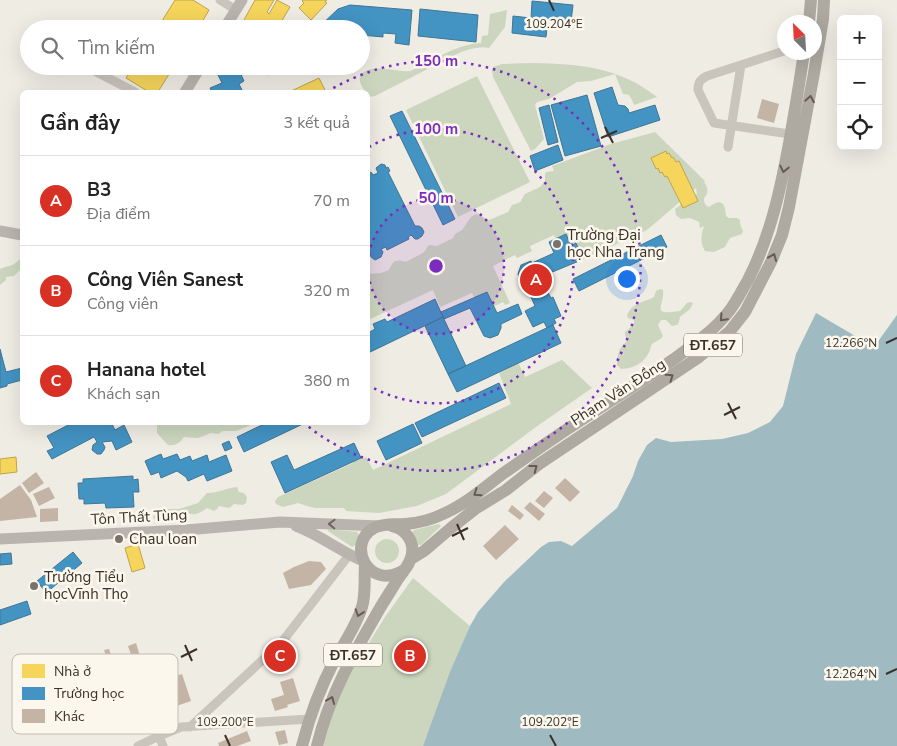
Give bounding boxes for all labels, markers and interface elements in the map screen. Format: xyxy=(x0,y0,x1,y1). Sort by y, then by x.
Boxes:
north arrow xyxy=(777,15,822,60)
map controls xyxy=(837,15,882,150)
button: + xyxy=(837,15,882,60)
text: 109.204°E xyxy=(525,16,583,32)
search box xyxy=(20,20,370,75)
icon: search xyxy=(38,34,66,62)
text: Tìm kiếm xyxy=(78,35,155,61)
text: 150 m xyxy=(414,51,458,71)
button: − xyxy=(837,60,882,105)
one-way arrow xyxy=(804,94,814,103)
button: locate xyxy=(837,105,882,150)
text: Gần đây xyxy=(40,109,120,137)
text: 3 kết quả xyxy=(283,112,350,134)
text: 100 m xyxy=(414,119,458,139)
one-way arrow xyxy=(779,165,789,174)
text: B3 xyxy=(87,177,111,203)
text: 50 m xyxy=(418,188,454,208)
text: A xyxy=(50,190,62,212)
text: 70 m xyxy=(313,190,350,212)
text: Địa điểm xyxy=(87,203,150,225)
place label: Trường Đại học Nha Trang xyxy=(567,225,665,262)
marker: Trường Đại học Nha Trang xyxy=(551,238,563,250)
one-way arrow xyxy=(767,253,777,262)
centre of rings xyxy=(427,257,445,275)
pin: A xyxy=(520,261,552,299)
your location xyxy=(614,266,640,292)
text: Công Viên Sanest xyxy=(87,267,243,293)
text: B xyxy=(50,280,62,302)
text: 320 m xyxy=(303,280,350,302)
text: Công viên xyxy=(87,293,158,315)
one-way arrow xyxy=(720,313,729,322)
road number: ĐT.657 xyxy=(684,334,742,356)
text: 12.266°N xyxy=(825,335,877,351)
street label: Phạm Văn Đồng xyxy=(567,354,669,430)
text: Hanana hotel xyxy=(87,357,206,383)
text: C xyxy=(51,370,61,392)
text: 380 m xyxy=(303,370,350,392)
one-way arrow xyxy=(664,374,673,383)
text: Khách sạn xyxy=(87,383,160,405)
one-way arrow xyxy=(528,465,537,473)
one-way arrow xyxy=(473,487,482,496)
street label: Tôn Thất Tùng xyxy=(90,504,188,530)
one-way arrow xyxy=(327,519,335,530)
place label: Chau loan xyxy=(129,529,197,549)
marker: Chau loan xyxy=(113,533,125,545)
place label: Trường Tiểu họcVĩnh Thọ xyxy=(44,567,128,604)
marker: Trường Tiểu họcVĩnh Thọ xyxy=(28,580,40,592)
one-way arrow xyxy=(355,608,365,617)
pin: C xyxy=(264,637,296,675)
pin: B xyxy=(394,637,426,675)
road number: ĐT.657 xyxy=(324,644,382,666)
legend xyxy=(12,654,178,734)
text: Nhà ở xyxy=(54,662,91,681)
text: 12.264°N xyxy=(825,666,877,682)
text: Trường học xyxy=(54,684,124,703)
one-way arrow xyxy=(325,696,336,705)
text: Khác xyxy=(54,707,85,726)
text: 109.200°E xyxy=(196,714,254,730)
text: 109.202°E xyxy=(521,714,579,730)

